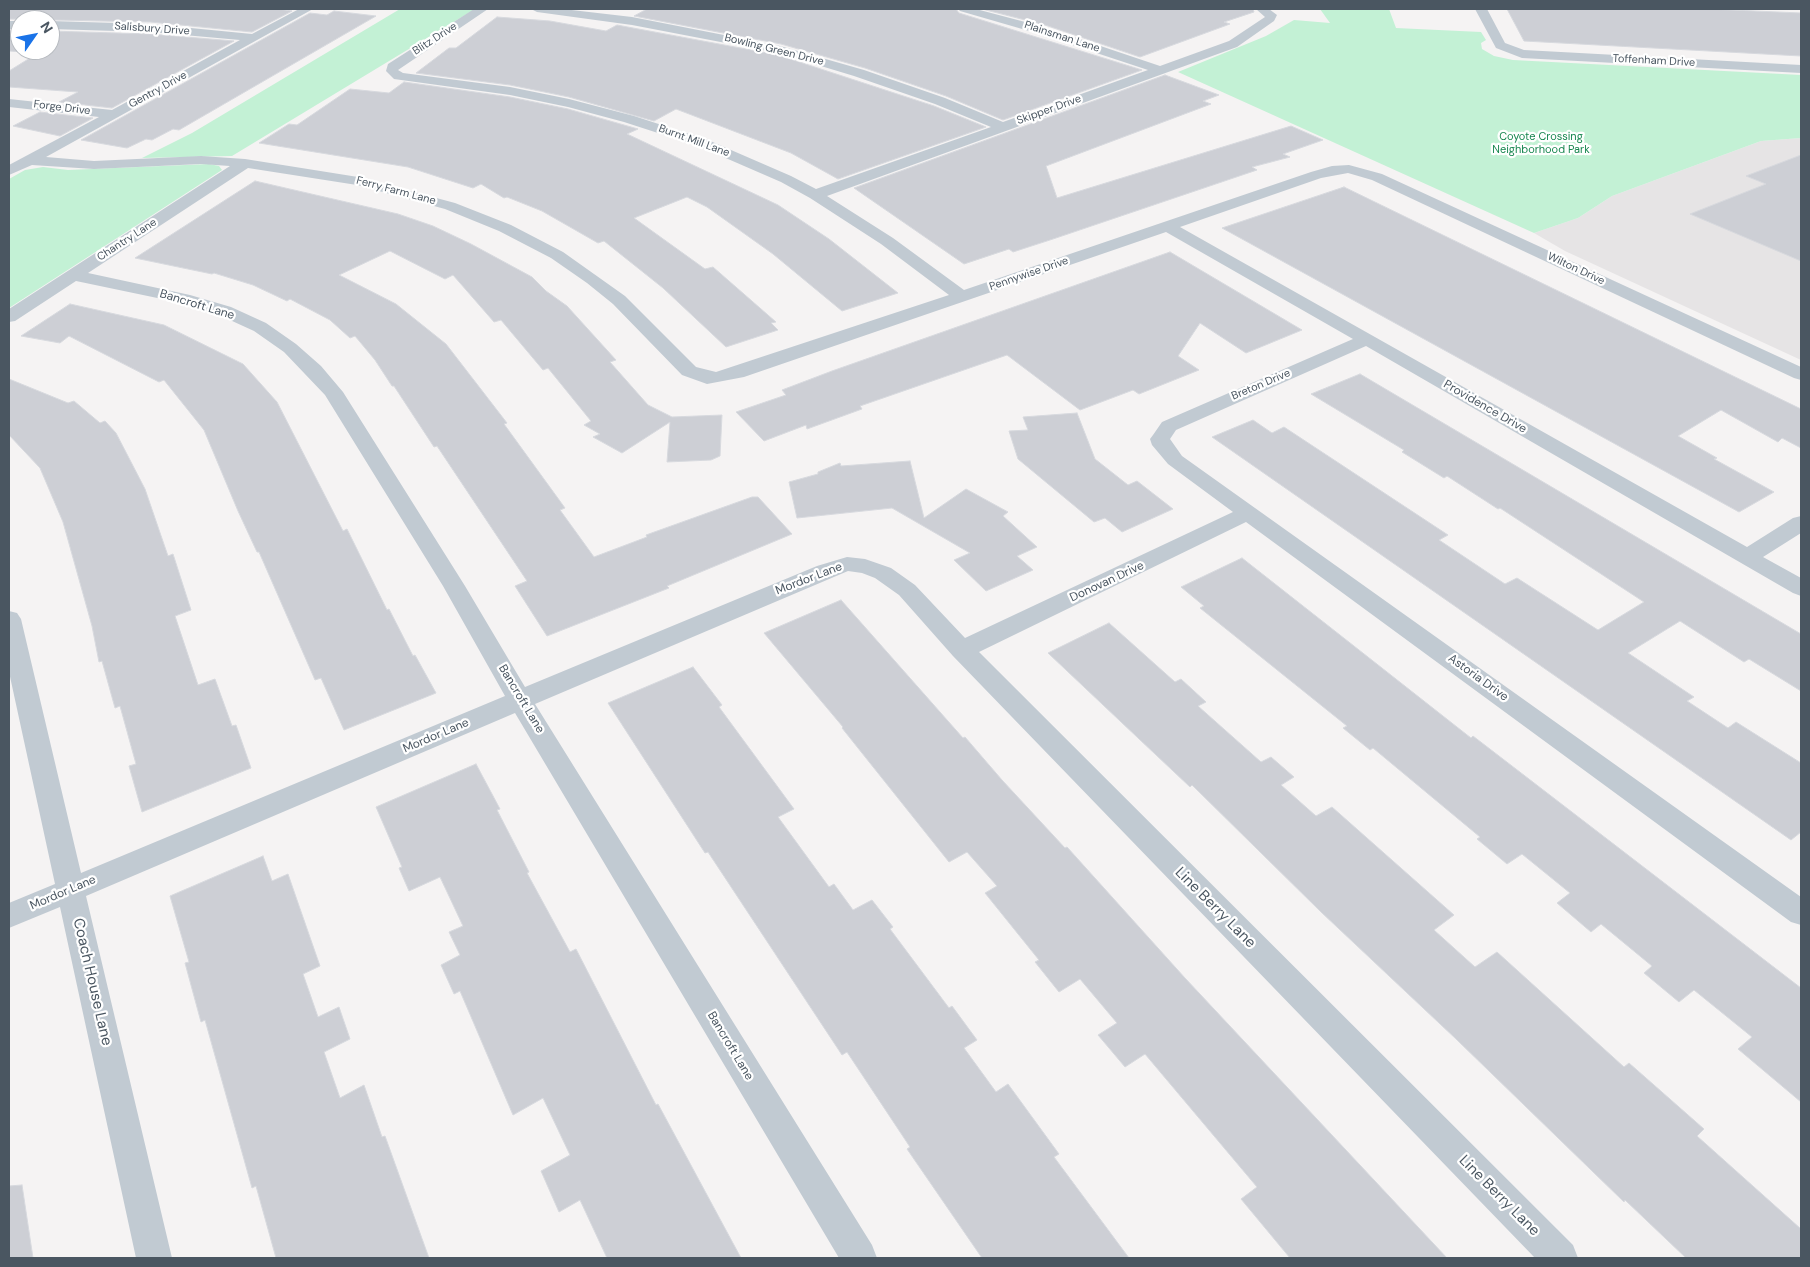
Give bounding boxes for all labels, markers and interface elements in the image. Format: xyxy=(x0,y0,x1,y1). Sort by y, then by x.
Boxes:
north arrow xyxy=(10,10,60,60)
text: N xyxy=(36,18,57,37)
street label: Plainsman Lane xyxy=(1023,19,1101,55)
street label: Salisbury Drive xyxy=(114,20,190,38)
street label: Blitz Drive xyxy=(410,20,460,58)
street label: Bowling Green Drive xyxy=(723,31,825,69)
street label: Toffenham Drive xyxy=(1612,52,1696,70)
street label: Gentry Drive xyxy=(127,69,189,111)
street label: Skipper Drive xyxy=(1015,92,1083,128)
street label: Forge Drive xyxy=(33,98,91,118)
street label: Burnt Mill Lane xyxy=(657,122,731,160)
park label: Coyote Crossing Neighborhood Park xyxy=(1492,130,1590,156)
street label: Ferry Farm Lane xyxy=(355,174,437,208)
street label: Chantry Lane xyxy=(95,216,159,264)
street label: Wilton Drive xyxy=(1545,250,1607,288)
street label: Pennywise Drive xyxy=(988,254,1070,294)
street label: Bancroft Lane xyxy=(158,287,236,323)
street label: Breton Drive xyxy=(1230,367,1292,403)
street label: Providence Drive xyxy=(1441,377,1529,437)
street label: Donovan Drive xyxy=(1068,559,1146,605)
street label: Mordor Lane xyxy=(774,560,844,598)
street label: Astoria Drive xyxy=(1445,651,1511,705)
street label: Bancroft Lane xyxy=(495,662,547,736)
street label: Mordor Lane xyxy=(401,716,471,756)
street label: Line Berry Lane xyxy=(1171,864,1259,952)
street label: Mordor Lane xyxy=(28,873,98,913)
street label: Coach House Lane xyxy=(69,917,115,1047)
street label: Bancroft Lane xyxy=(704,1009,756,1083)
street label: Line Berry Lane xyxy=(1455,1152,1543,1240)

